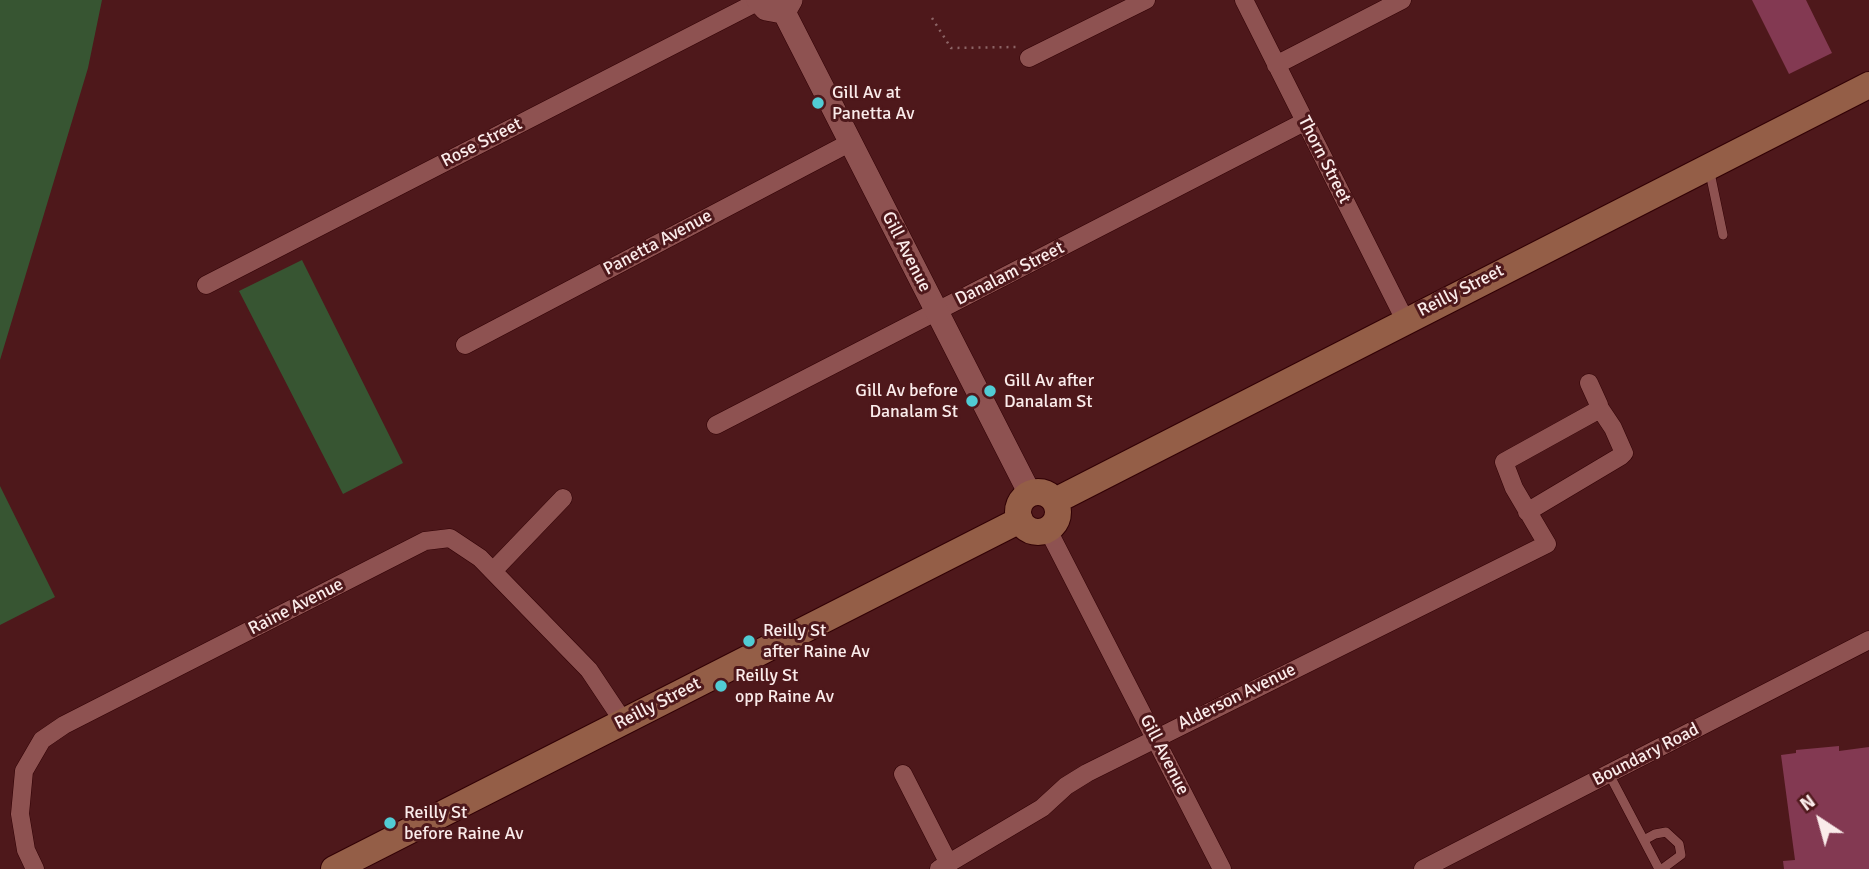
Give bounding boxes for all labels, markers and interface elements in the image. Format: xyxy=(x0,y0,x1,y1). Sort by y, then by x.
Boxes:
place label: Gill Av at Panetta Av xyxy=(832,82,914,124)
marker: Gill Av at Panetta Av xyxy=(810,95,826,111)
street label: Rose Street xyxy=(438,113,526,173)
street label: Thorn Street xyxy=(1293,113,1355,207)
street label: Panetta Avenue xyxy=(600,205,716,281)
street label: Gill Avenue xyxy=(877,208,935,296)
street label: Danalam Street xyxy=(952,237,1068,311)
street label: Reilly Street xyxy=(1414,260,1508,322)
place label: Gill Av after Danalam St xyxy=(1004,370,1094,412)
place label: Gill Av before Danalam St xyxy=(855,380,958,422)
marker: Gill Av after Danalam St xyxy=(982,383,998,399)
marker: Gill Av before Danalam St xyxy=(964,393,980,409)
street label: Raine Avenue xyxy=(245,574,347,640)
place label: Reilly St after Raine Av xyxy=(763,620,870,662)
marker: Reilly St after Raine Av xyxy=(741,633,757,649)
street label: Alderson Avenue xyxy=(1175,659,1299,735)
place label: Reilly St opp Raine Av xyxy=(735,665,834,708)
street label: Reilly Street xyxy=(611,673,705,735)
marker: Reilly St opp Raine Av xyxy=(713,678,729,694)
street label: Gill Avenue xyxy=(1135,711,1193,799)
street label: Boundary Road xyxy=(1589,719,1703,791)
north arrow xyxy=(1785,785,1855,855)
text: N xyxy=(1795,789,1820,817)
place label: Reilly St before Raine Av xyxy=(404,802,523,844)
marker: Reilly St before Raine Av xyxy=(382,815,398,831)

